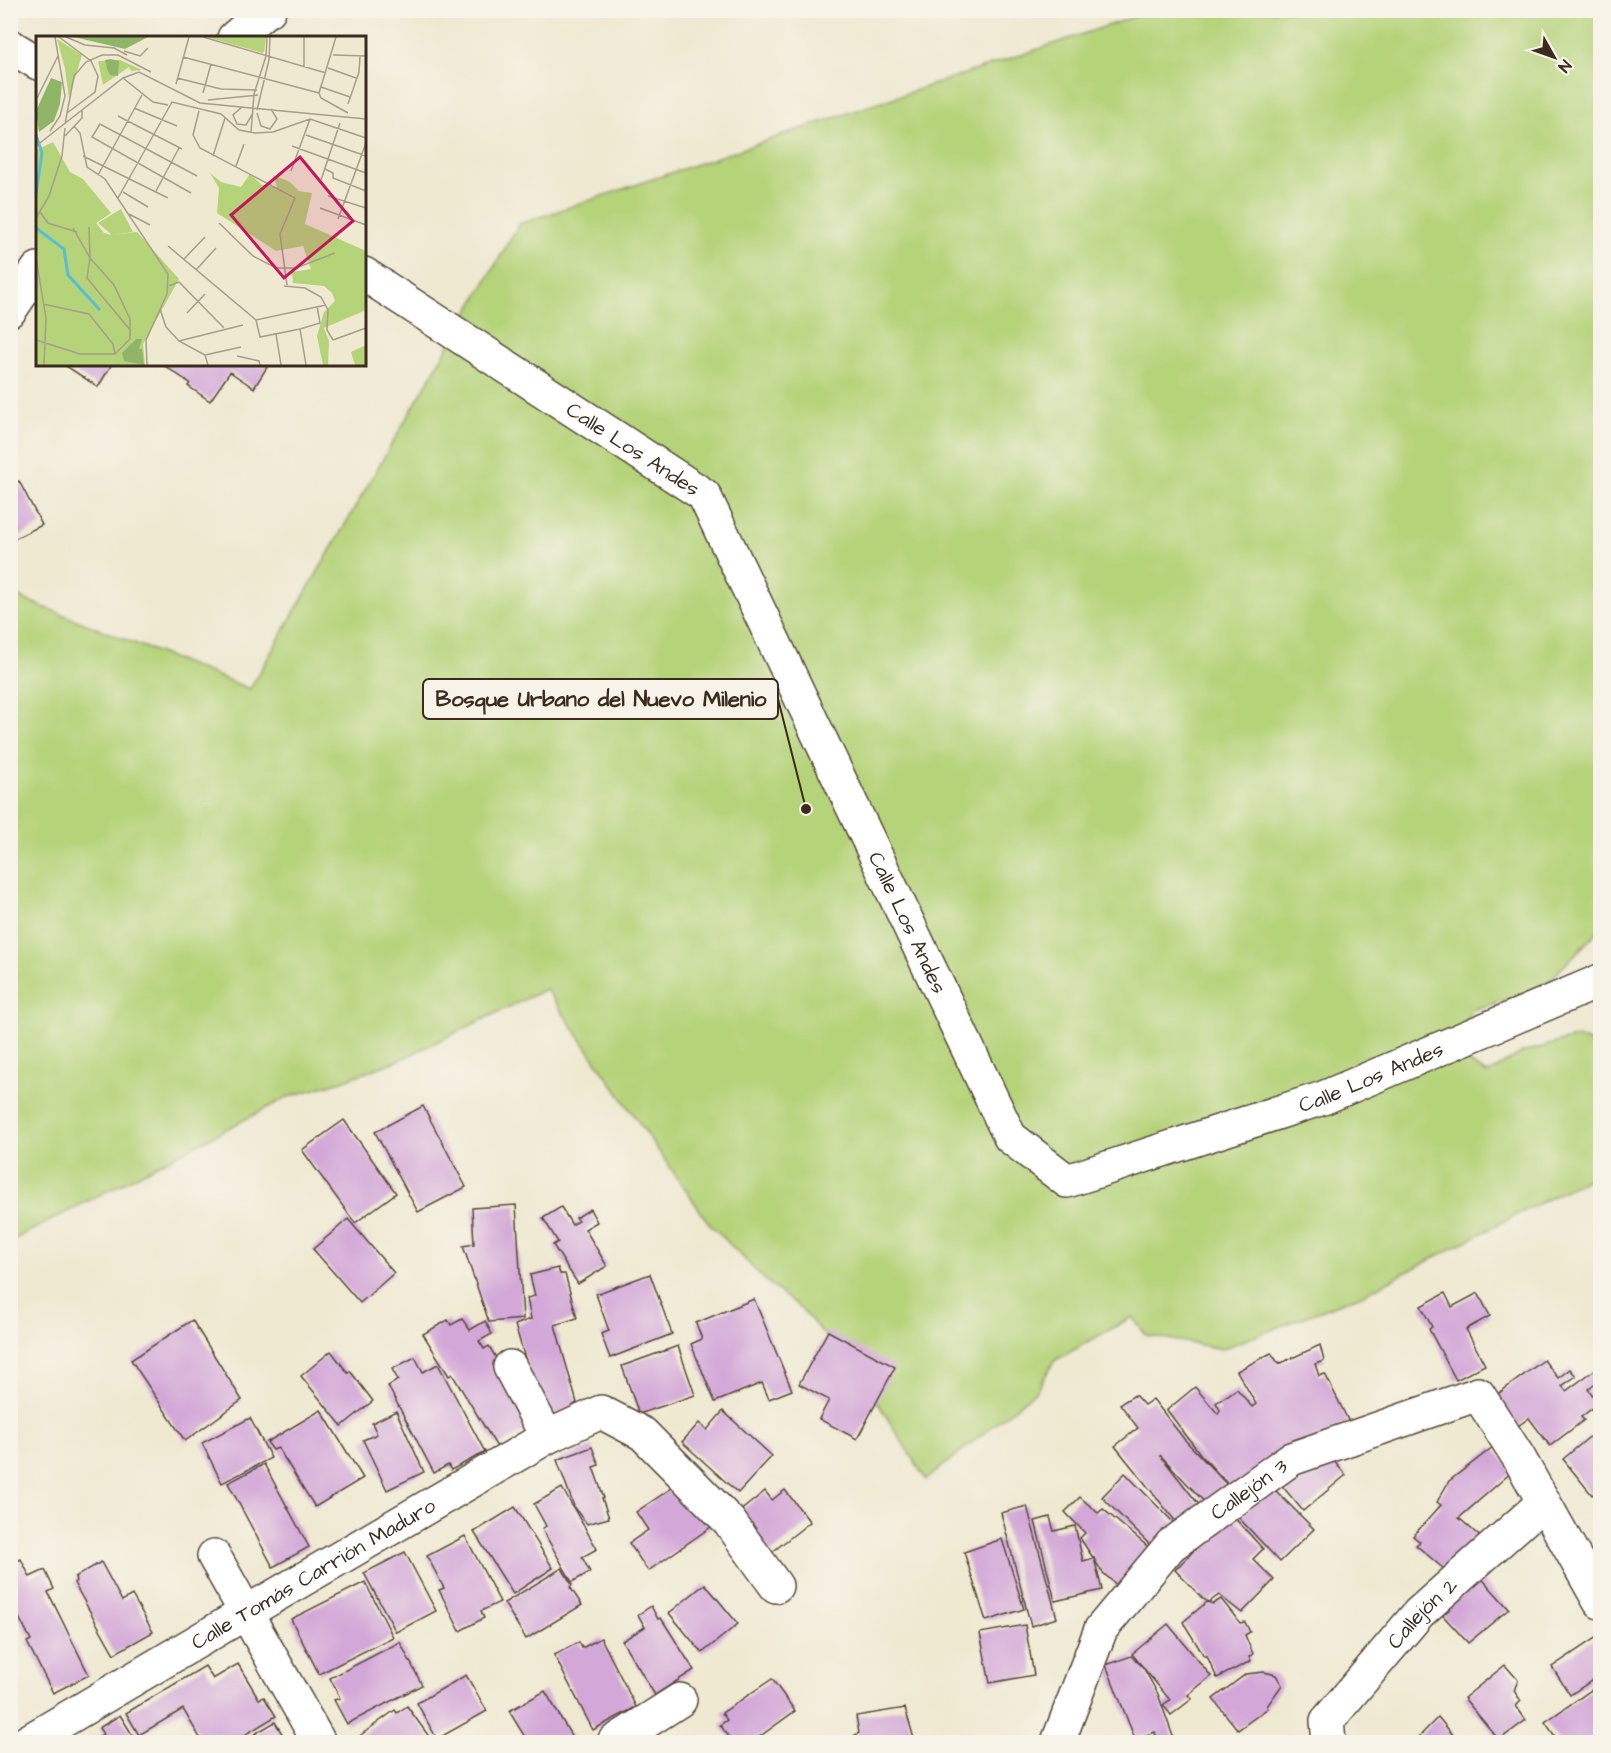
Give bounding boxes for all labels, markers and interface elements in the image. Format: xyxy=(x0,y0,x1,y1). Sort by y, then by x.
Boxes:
north arrow xyxy=(1524,27,1584,87)
inset map xyxy=(36,36,366,366)
text: N xyxy=(1553,55,1576,77)
street label: Calle Los Andes xyxy=(561,395,706,503)
callout: Bosque Urbano del Nuevo Milenio xyxy=(423,679,778,719)
text: Bosque Urbano del Nuevo Milenio xyxy=(436,684,767,715)
street label: Calle Los Andes xyxy=(862,847,954,998)
street label: Calle Los Andes xyxy=(1295,1034,1448,1119)
street label: Callejón 3 xyxy=(1204,1451,1294,1527)
street label: Calle Tomás Carrión Maduro xyxy=(186,1491,441,1656)
street label: Callejón 2 xyxy=(1380,1571,1464,1655)

